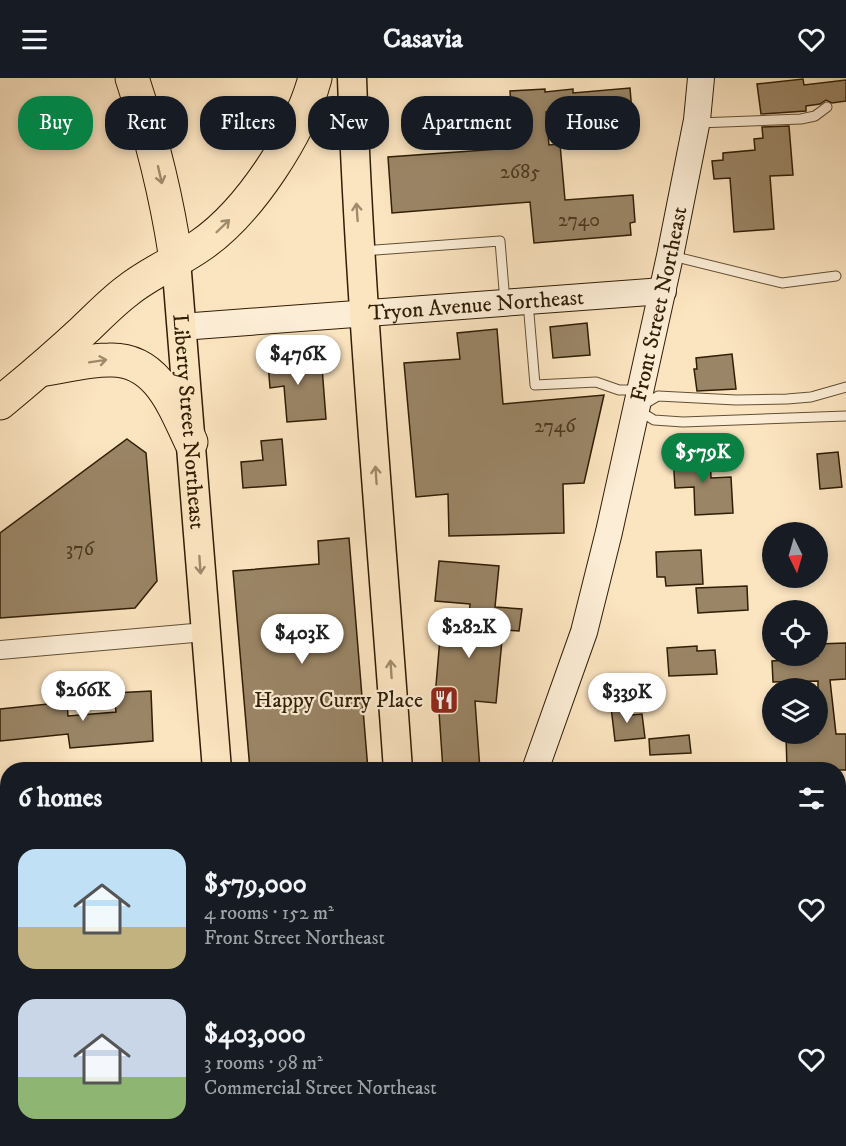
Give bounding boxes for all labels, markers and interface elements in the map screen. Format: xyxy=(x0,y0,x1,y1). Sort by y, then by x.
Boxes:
text: Casavia xyxy=(383,22,463,56)
icon: menu xyxy=(18,23,51,56)
icon: heart xyxy=(795,23,828,56)
chip: Buy xyxy=(18,96,93,150)
chip: Rent xyxy=(105,96,188,150)
chip: Filters xyxy=(200,96,296,150)
chip: New xyxy=(308,96,389,150)
chip: Apartment xyxy=(401,96,533,150)
chip: House xyxy=(545,96,640,150)
house number: 2685 xyxy=(500,160,540,185)
one-way arrow xyxy=(154,165,166,184)
one-way arrow xyxy=(352,202,363,222)
street label: Front Street Northeast xyxy=(625,204,693,404)
house number: 2740 xyxy=(558,208,600,233)
one-way arrow xyxy=(215,218,230,233)
street label: Tryon Avenue Northeast xyxy=(368,283,585,326)
street label: Liberty Street Northeast xyxy=(167,313,211,530)
pin: $476K xyxy=(256,335,340,386)
text: $476K xyxy=(270,342,326,367)
one-way arrow xyxy=(88,356,107,367)
house number: 2746 xyxy=(534,414,576,439)
pin: $579K xyxy=(661,433,745,484)
text: $579K xyxy=(675,440,731,465)
one-way arrow xyxy=(371,465,382,485)
north arrow xyxy=(762,522,828,588)
map controls xyxy=(762,522,828,744)
house number: 376 xyxy=(66,537,95,562)
one-way arrow xyxy=(195,554,206,574)
button: locate xyxy=(762,600,828,666)
pin: $282K xyxy=(427,608,511,659)
pin: $403K xyxy=(260,614,344,665)
text: $282K xyxy=(442,615,496,640)
text: $403K xyxy=(275,621,329,646)
one-way arrow xyxy=(385,660,396,680)
pin: $266K xyxy=(41,671,125,722)
pin: $339K xyxy=(585,673,669,724)
text: $266K xyxy=(55,678,111,703)
button: layers xyxy=(762,678,828,744)
text: $339K xyxy=(602,680,652,705)
restaurant icon: Happy Curry Place xyxy=(428,684,460,716)
place label: Happy Curry Place xyxy=(254,687,423,714)
text: 6 homes xyxy=(18,782,102,815)
icon: filters xyxy=(795,782,828,815)
text: $579,000 xyxy=(204,868,307,901)
icon: home xyxy=(66,873,138,945)
icon: heart xyxy=(795,893,828,926)
text: 4 rooms · 152 m² xyxy=(204,901,334,926)
text: Front Street Northeast xyxy=(204,926,385,951)
text: $403,000 xyxy=(204,1018,306,1051)
icon: home xyxy=(66,1023,138,1095)
icon: heart xyxy=(795,1043,828,1076)
text: 3 rooms · 98 m² xyxy=(204,1051,323,1076)
text: Commercial Street Northeast xyxy=(204,1076,437,1101)

